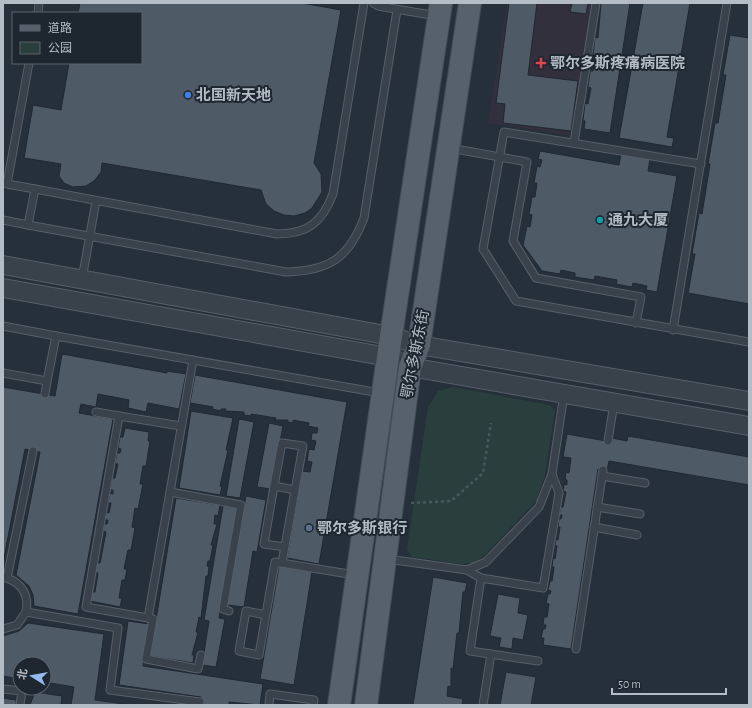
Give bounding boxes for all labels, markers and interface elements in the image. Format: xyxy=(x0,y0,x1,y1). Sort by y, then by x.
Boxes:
legend xyxy=(12,12,142,64)
text: 道路 xyxy=(48,21,72,34)
text: 公园 xyxy=(48,42,72,54)
place label: 鄂尔多斯疼痛病医院 xyxy=(550,54,685,71)
marker: 鄂尔多斯疼痛病医院 xyxy=(535,57,547,69)
place label: 北国新天地 xyxy=(196,87,271,103)
marker: 北国新天地 xyxy=(183,90,193,100)
place label: 通九大厦 xyxy=(608,212,668,228)
marker: 通九大厦 xyxy=(595,215,605,225)
street label: 鄂尔多斯东街 xyxy=(399,308,431,400)
place label: 鄂尔多斯银行 xyxy=(317,520,407,536)
marker: 鄂尔多斯银行 xyxy=(304,523,314,533)
north arrow xyxy=(12,656,52,696)
text: 北 xyxy=(16,668,29,681)
scale bar xyxy=(612,670,726,696)
text: 50 m xyxy=(618,678,641,690)

